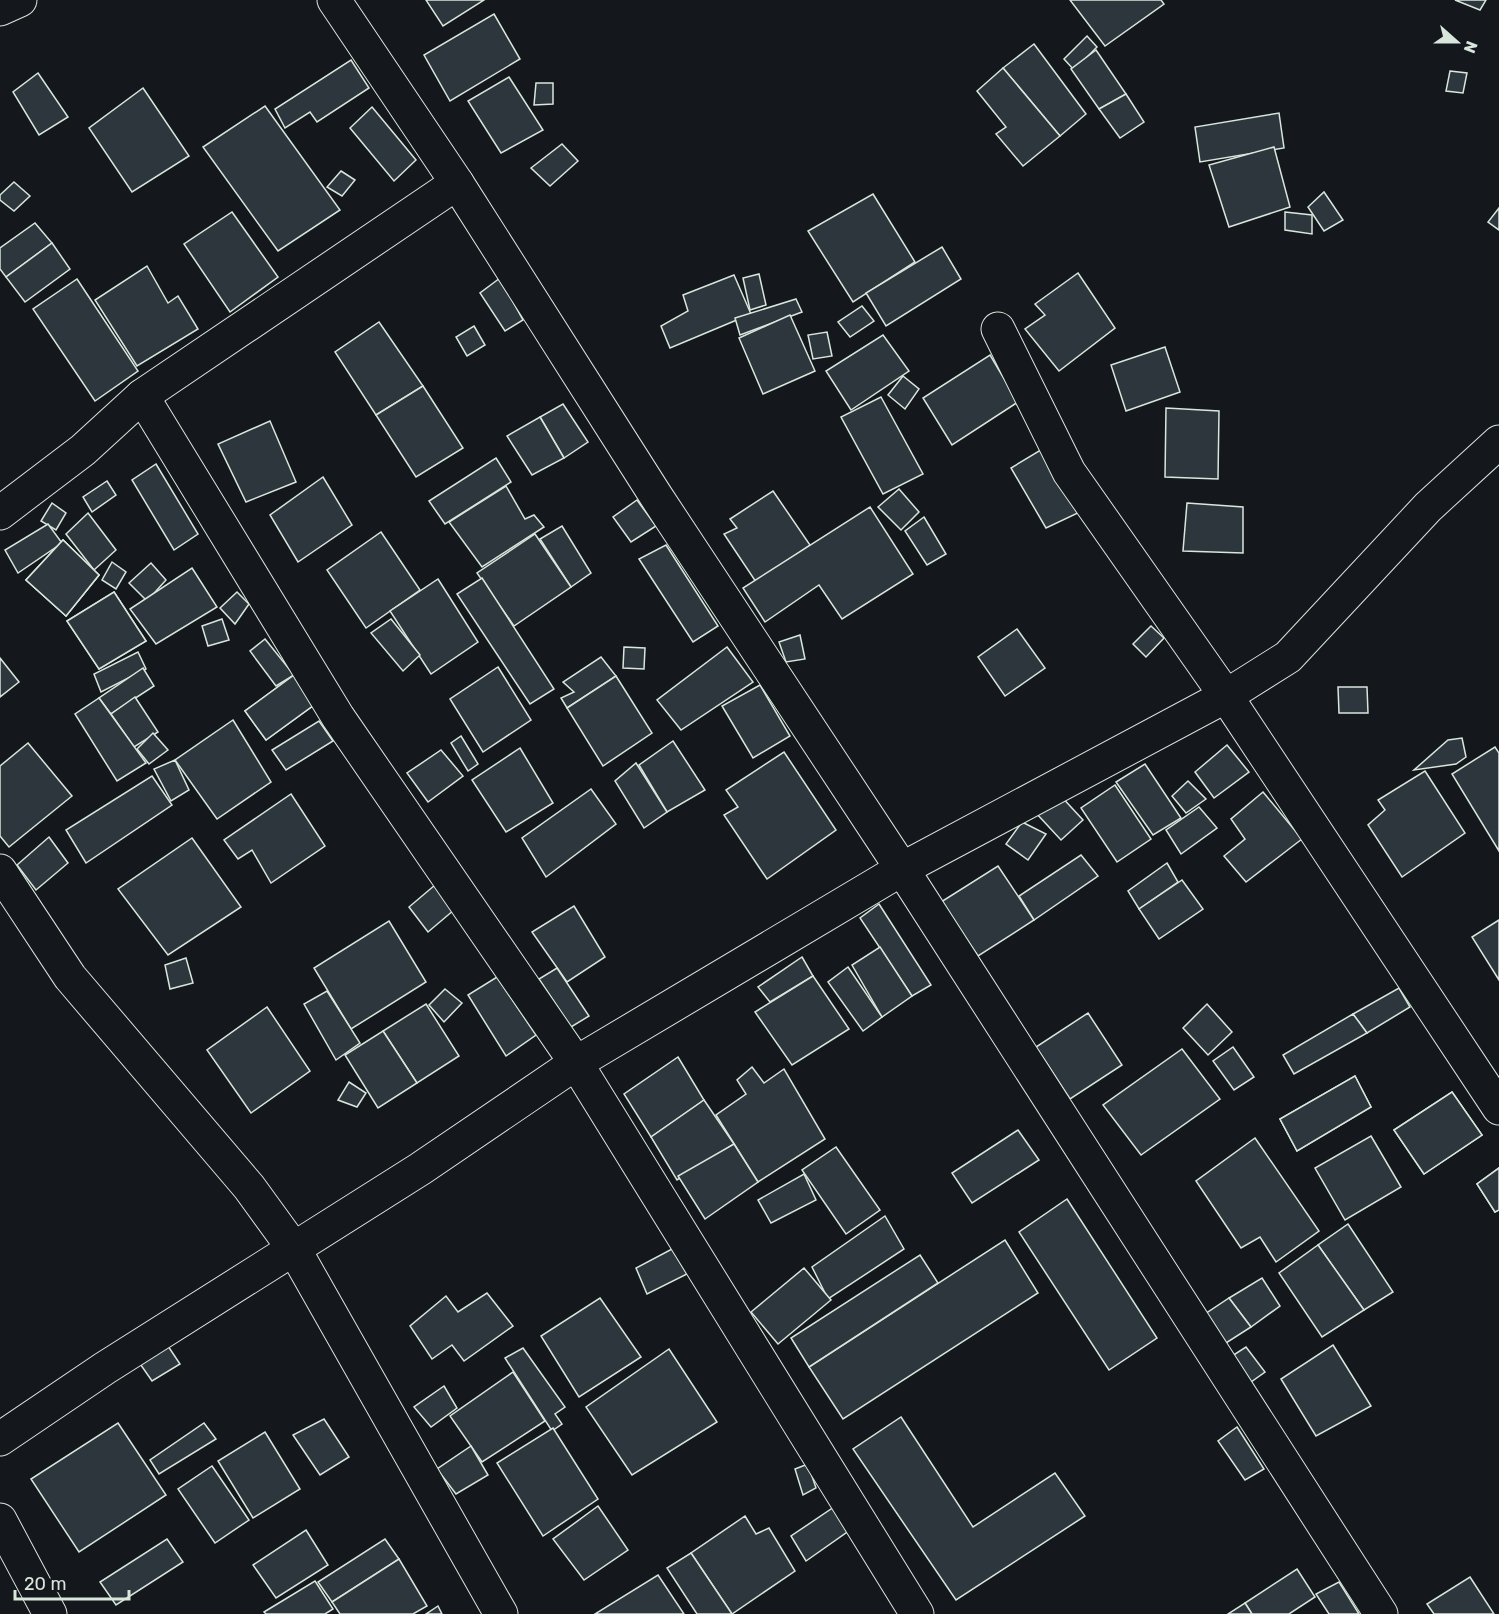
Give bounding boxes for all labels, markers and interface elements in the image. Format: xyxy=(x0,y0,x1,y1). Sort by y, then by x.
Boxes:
north arrow xyxy=(1427,12,1487,72)
text: N xyxy=(1460,38,1481,56)
scale bar xyxy=(15,1563,129,1601)
text: 20 m xyxy=(24,1573,66,1595)

